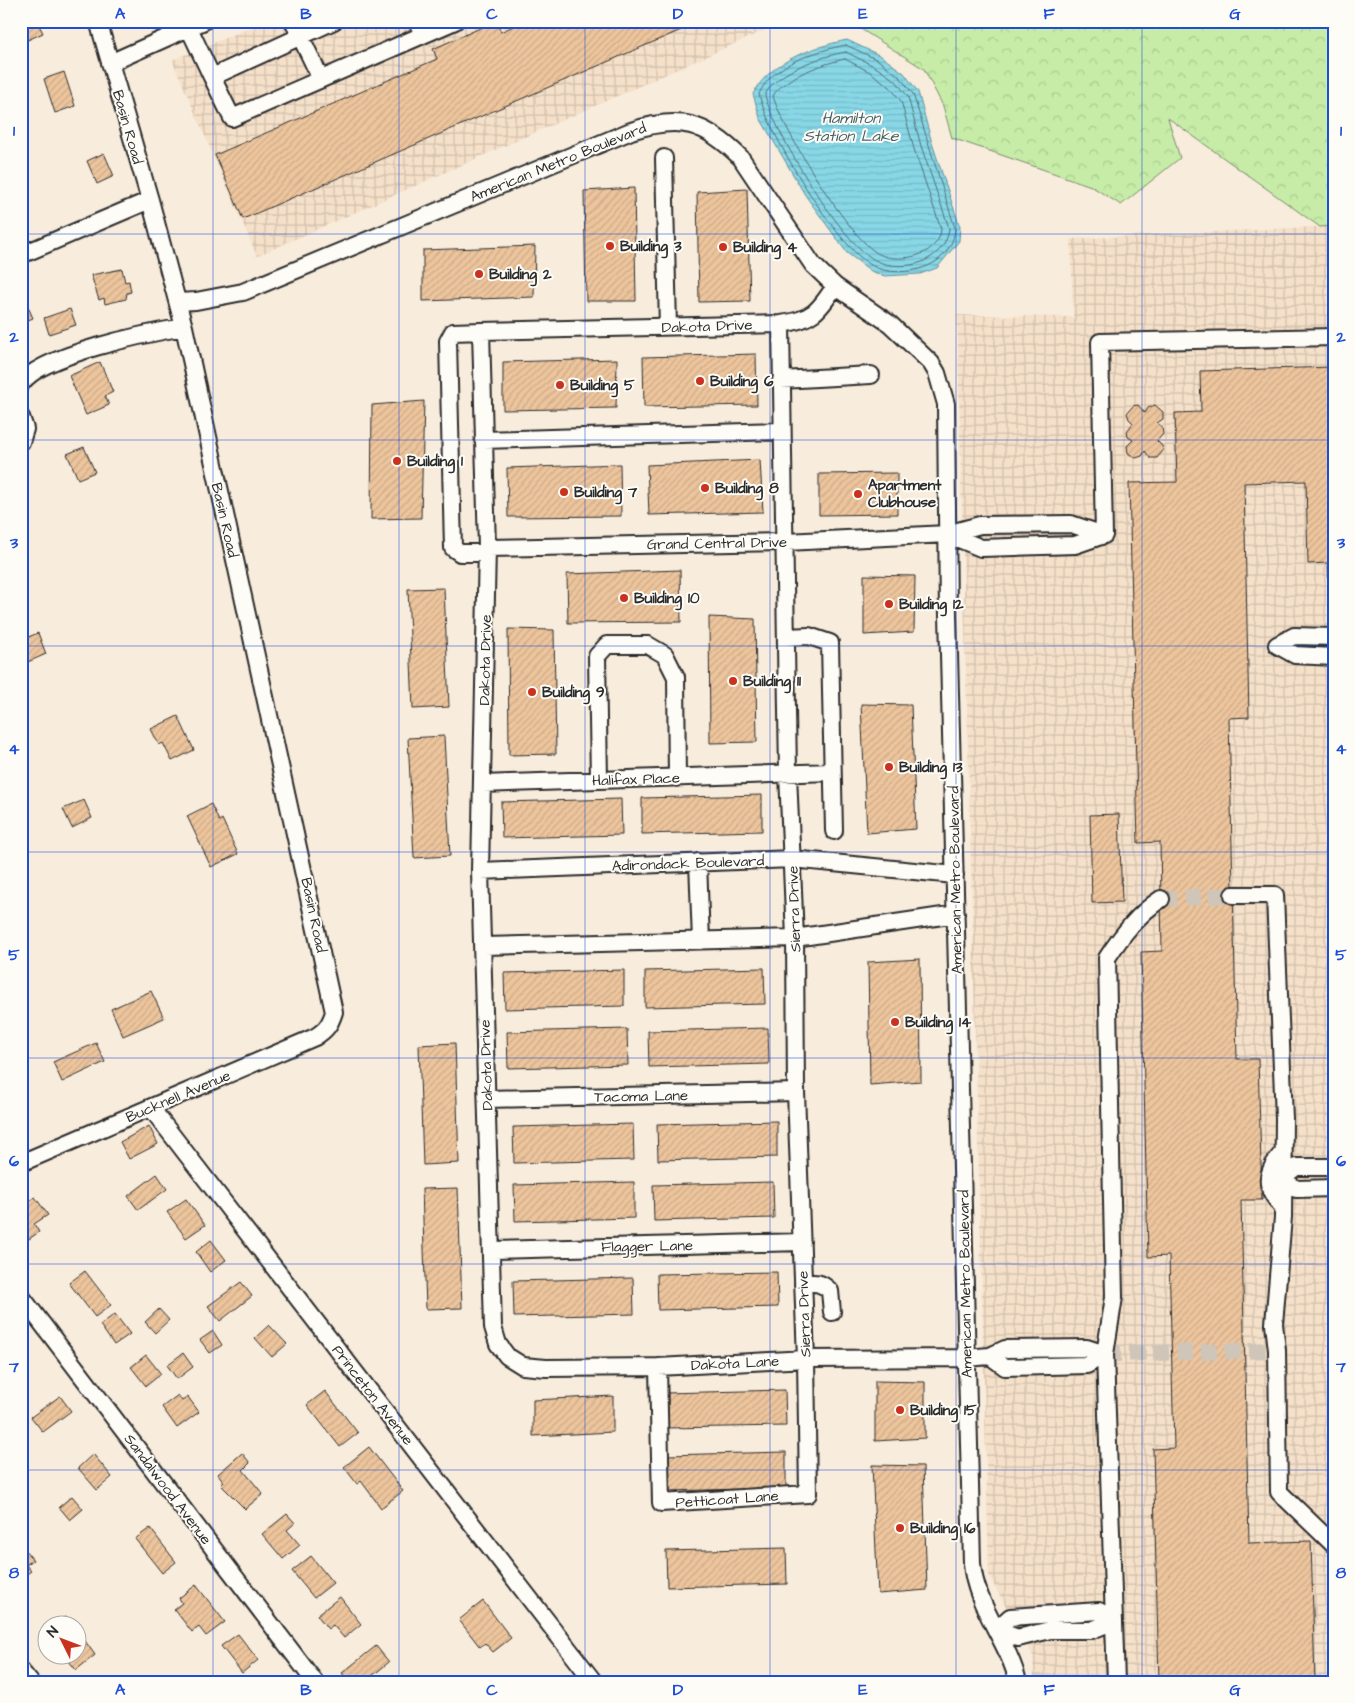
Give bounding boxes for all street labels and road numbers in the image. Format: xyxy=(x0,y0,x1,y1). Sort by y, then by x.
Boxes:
street label: Basin Road xyxy=(107,88,148,167)
street label: American Metro Boulevard xyxy=(467,117,650,207)
street label: Dakota Drive xyxy=(661,314,753,339)
street label: Basin Road xyxy=(206,481,243,560)
street label: Grand Central Drive xyxy=(647,532,787,555)
street label: Dakota Drive xyxy=(474,614,497,706)
street label: Halifax Place xyxy=(592,767,680,792)
street label: American Metro Boulevard xyxy=(943,785,968,974)
street label: Adirondack Boulevard xyxy=(612,850,765,877)
street label: Sierra Drive xyxy=(782,865,807,953)
street label: Basin Road xyxy=(295,876,332,955)
street label: Dakota Drive xyxy=(474,1019,499,1111)
street label: Bucknell Avenue xyxy=(123,1065,234,1128)
street label: Tacoma Lane xyxy=(594,1085,688,1108)
street label: American Metro Boulevard xyxy=(953,1189,978,1378)
street label: Flagger Lane xyxy=(601,1235,693,1259)
street label: Sierra Drive xyxy=(792,1270,817,1358)
street label: Princeton Avenue xyxy=(327,1341,418,1450)
street label: Dakota Lane xyxy=(690,1351,780,1376)
street label: Sandalwood Avenue xyxy=(119,1430,216,1549)
street label: Petticoat Lane xyxy=(675,1485,779,1514)

